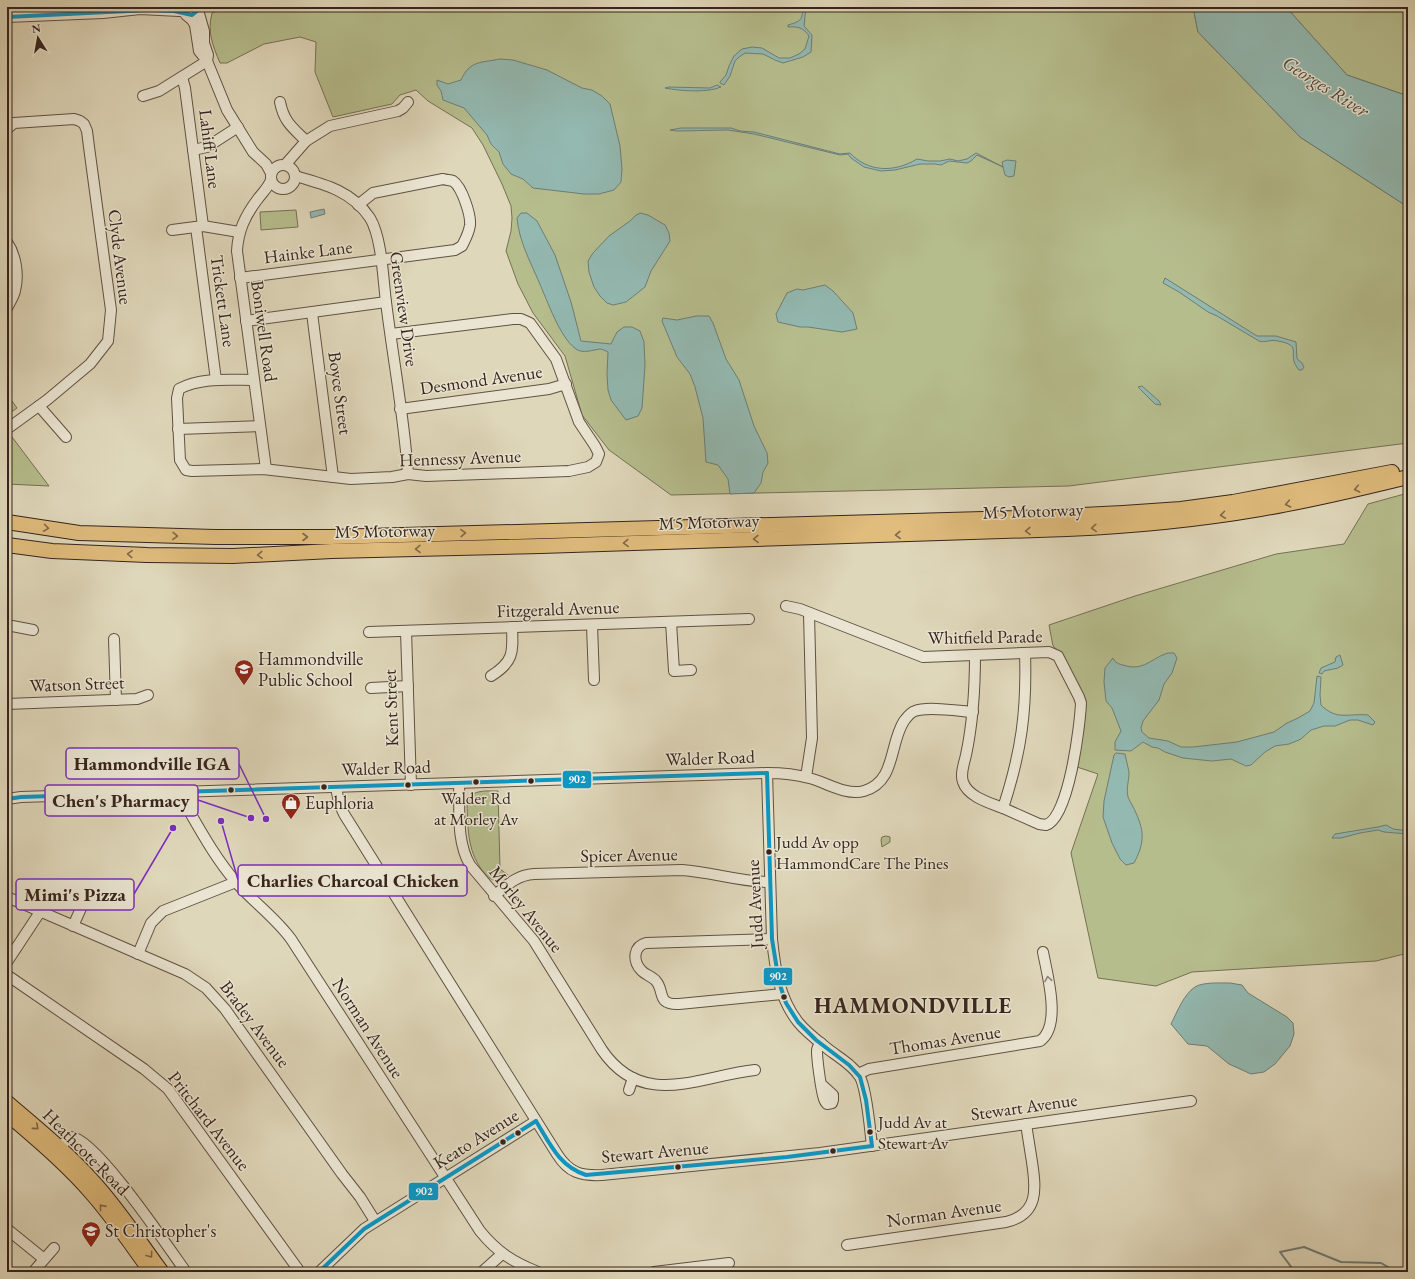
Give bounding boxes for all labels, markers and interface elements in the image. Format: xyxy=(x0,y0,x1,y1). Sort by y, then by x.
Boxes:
north arrow xyxy=(18,18,58,58)
text: N xyxy=(30,20,42,36)
water label: Georges River xyxy=(1278,50,1374,123)
street label: Lahiff Lane xyxy=(194,108,227,190)
street label: Clyde Avenue xyxy=(103,208,138,306)
street label: Hainke Lane xyxy=(262,235,353,268)
street label: Greenview Drive xyxy=(385,250,424,368)
street label: Trickett Lane xyxy=(206,253,241,348)
street label: Boniwell Road xyxy=(246,279,283,384)
street label: Boyce Street xyxy=(323,350,358,436)
street label: Desmond Avenue xyxy=(418,360,544,399)
street label: Hennessy Avenue xyxy=(399,444,521,471)
one-way arrow xyxy=(1353,485,1360,493)
street label: M5 Motorway xyxy=(982,497,1084,524)
one-way arrow xyxy=(1285,499,1291,507)
street label: M5 Motorway xyxy=(658,508,760,535)
one-way arrow xyxy=(1220,510,1226,519)
street label: M5 Motorway xyxy=(334,518,436,543)
one-way arrow xyxy=(43,523,49,532)
one-way arrow xyxy=(1091,523,1097,532)
one-way arrow xyxy=(1025,527,1031,535)
one-way arrow xyxy=(460,529,466,538)
one-way arrow xyxy=(172,531,178,540)
one-way arrow xyxy=(895,531,901,539)
one-way arrow xyxy=(302,533,308,541)
one-way arrow xyxy=(753,535,759,543)
one-way arrow xyxy=(623,539,629,548)
one-way arrow xyxy=(415,545,421,553)
one-way arrow xyxy=(127,550,133,559)
one-way arrow xyxy=(257,550,263,559)
street label: Fitzgerald Avenue xyxy=(496,595,620,622)
street label: Whitfield Parade xyxy=(927,624,1043,649)
place label: Hammondville Public School xyxy=(258,647,363,691)
school or university icon: Hammondville Public School xyxy=(233,658,255,686)
street label: Kent Street xyxy=(378,669,403,747)
street label: Watson Street xyxy=(29,670,125,697)
street label: Walder Road xyxy=(665,744,756,771)
callout: Hammondville IGA xyxy=(66,748,239,779)
text: Hammondville IGA xyxy=(74,751,231,776)
street label: Walder Road xyxy=(341,754,432,781)
line badge: 902 xyxy=(562,770,592,789)
text: 902 xyxy=(568,772,586,786)
unlabelled marker xyxy=(526,776,536,786)
marker: Walder Rd at Morley Av xyxy=(471,777,481,787)
unlabelled marker xyxy=(403,780,413,790)
unlabelled marker xyxy=(319,782,329,792)
callout: Chen's Pharmacy xyxy=(45,785,198,816)
unlabelled marker xyxy=(226,785,236,795)
place label: Walder Rd at Morley Av xyxy=(434,787,519,830)
text: Chen's Pharmacy xyxy=(52,788,191,813)
place label: Euphloria xyxy=(305,791,375,814)
shop icon: Euphloria xyxy=(280,792,302,820)
place label: Judd Av opp HammondCare The Pines xyxy=(774,831,948,874)
street label: Spicer Avenue xyxy=(580,842,678,867)
marker: Judd Av opp HammondCare The Pines xyxy=(764,847,774,857)
street label: Judd Avenue xyxy=(741,859,768,951)
street label: Morley Avenue xyxy=(484,861,568,957)
callout: Charlies Charcoal Chicken xyxy=(238,865,467,896)
text: Charlies Charcoal Chicken xyxy=(247,868,459,893)
callout: Mimi's Pizza xyxy=(16,879,134,910)
text: Mimi's Pizza xyxy=(24,882,127,907)
line badge: 902 xyxy=(763,967,793,986)
text: 902 xyxy=(769,969,787,983)
street label: Norman Avenue xyxy=(327,973,409,1082)
street label: Bradey Avenue xyxy=(215,976,296,1072)
one-way arrow xyxy=(1044,976,1053,983)
district label: HAMMONDVILLE xyxy=(814,991,1012,1020)
unlabelled marker xyxy=(779,992,789,1002)
street label: Thomas Avenue xyxy=(888,1019,1002,1060)
street label: Pritchard Avenue xyxy=(163,1066,255,1175)
street label: Stewart Avenue xyxy=(969,1088,1079,1125)
street label: Heathcote Road xyxy=(38,1103,135,1201)
street label: Keato Avenue xyxy=(429,1103,523,1174)
place label: Judd Av at Stewart Av xyxy=(876,1111,949,1154)
one-way arrow xyxy=(31,1122,39,1130)
marker: Judd Av at Stewart Av xyxy=(865,1127,875,1137)
unlabelled marker xyxy=(513,1128,523,1138)
street label: Stewart Avenue xyxy=(601,1135,709,1168)
unlabelled marker xyxy=(498,1137,508,1147)
unlabelled marker xyxy=(828,1146,838,1156)
unlabelled marker xyxy=(673,1162,683,1172)
line badge: 902 xyxy=(408,1182,439,1201)
text: 902 xyxy=(415,1184,433,1198)
street label: Norman Avenue xyxy=(885,1193,1003,1232)
one-way arrow xyxy=(100,1204,107,1211)
place label: St Christopher's xyxy=(105,1219,216,1242)
school or university icon: St Christopher's xyxy=(80,1220,102,1248)
one-way arrow xyxy=(146,1250,153,1257)

